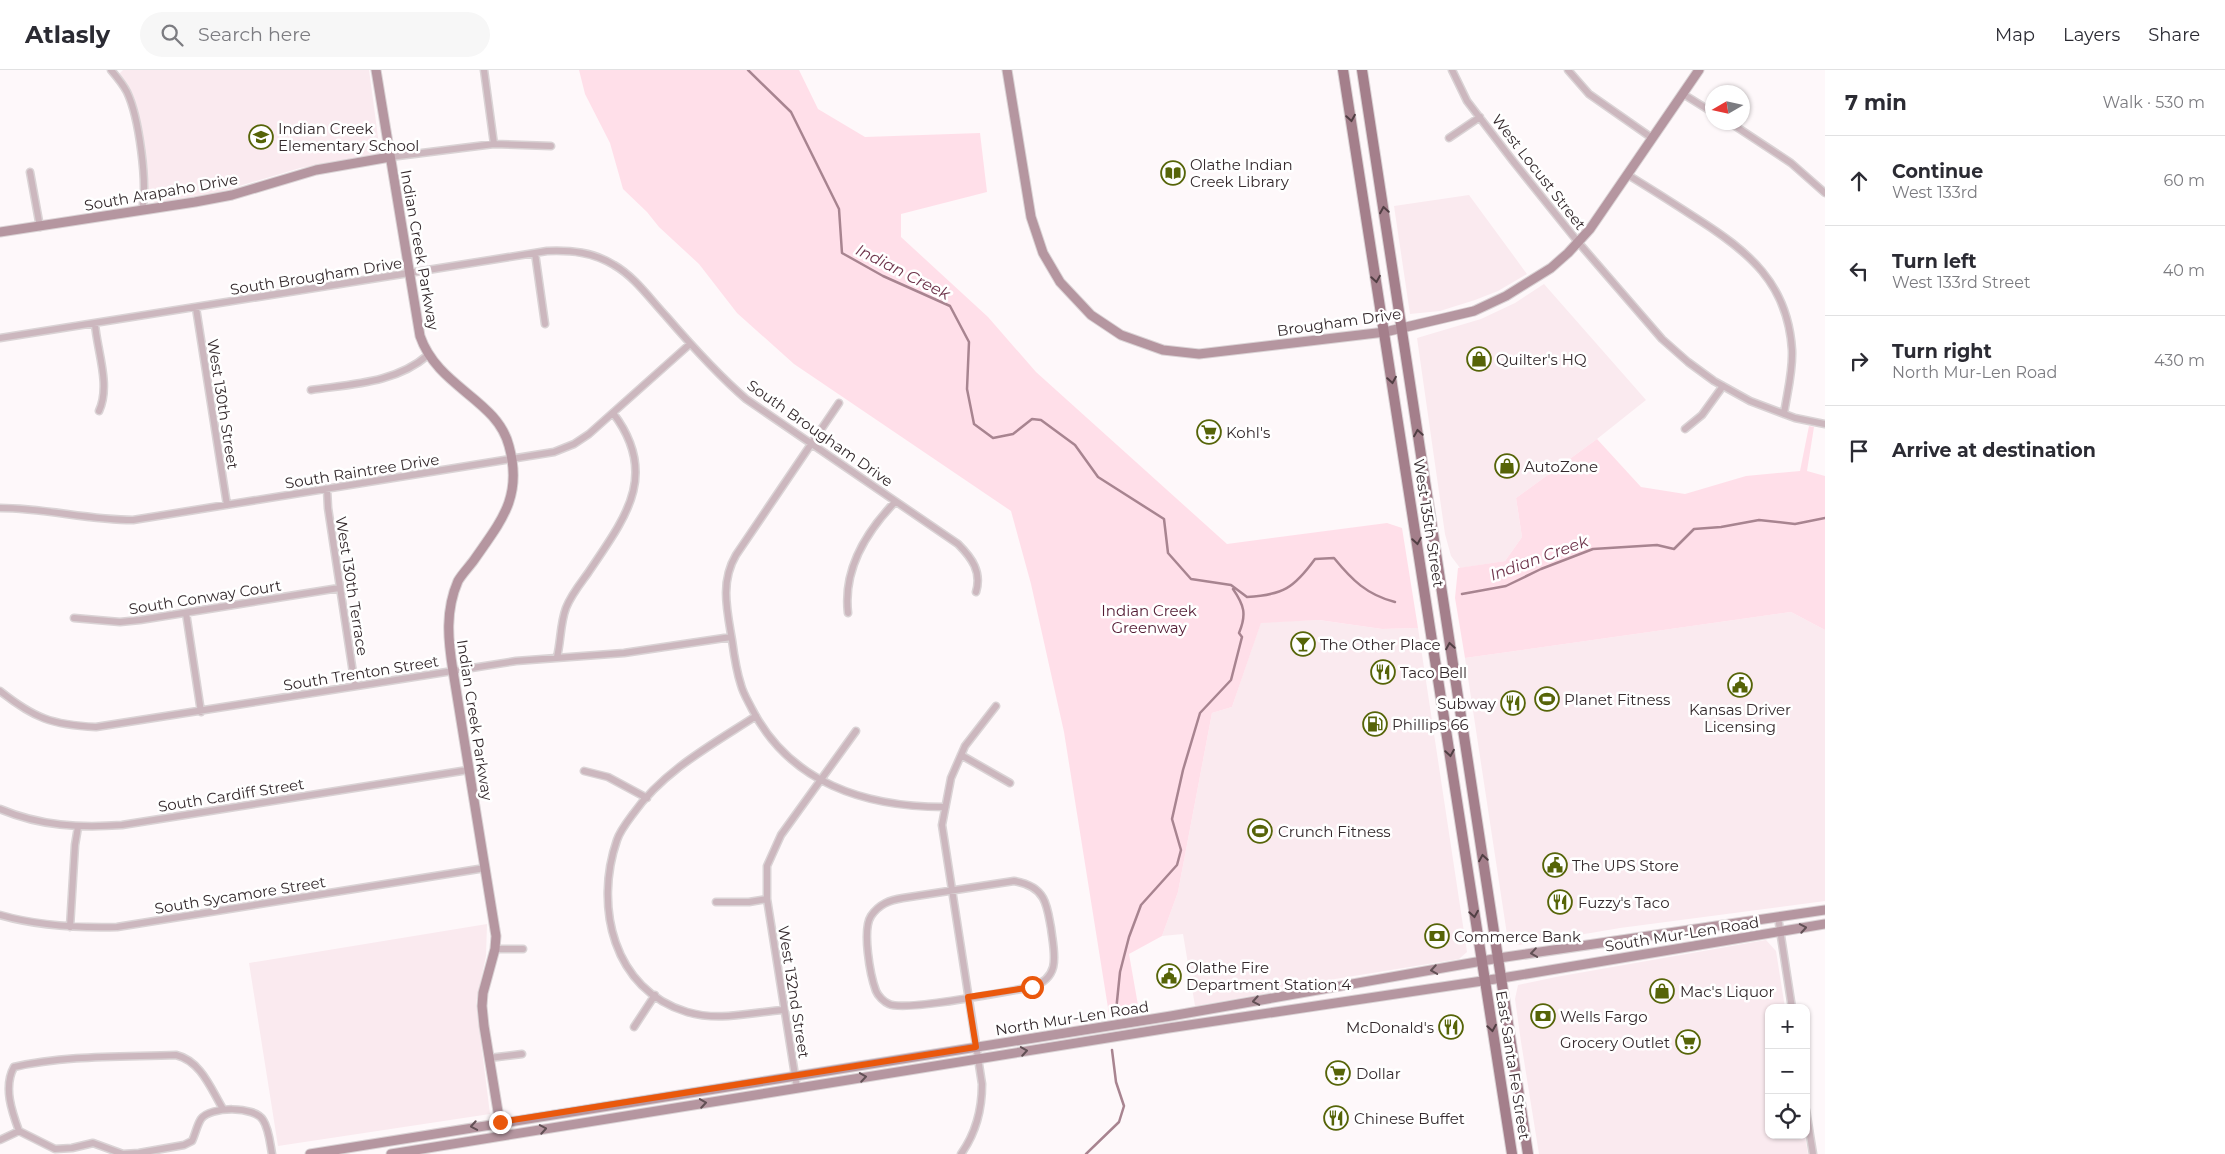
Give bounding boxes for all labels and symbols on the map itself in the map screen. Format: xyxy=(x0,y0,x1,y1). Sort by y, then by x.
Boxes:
north arrow xyxy=(1705,85,1750,130)
street label: West Locust Street xyxy=(1488,110,1590,234)
one-way arrow xyxy=(1345,114,1355,123)
place label: Indian Creek Elementary School xyxy=(278,119,419,155)
school or university icon: Indian Creek Elementary School xyxy=(248,124,274,150)
place label: Olathe Indian Creek Library xyxy=(1190,155,1293,191)
library icon: Olathe Indian Creek Library xyxy=(1160,160,1186,186)
street label: Indian Creek Parkway xyxy=(397,168,444,333)
street label: South Arapaho Drive xyxy=(83,169,239,215)
one-way arrow xyxy=(1379,206,1389,215)
water label: Indian Creek xyxy=(853,240,955,305)
street label: South Brougham Drive xyxy=(229,253,403,299)
one-way arrow xyxy=(1371,274,1381,283)
street label: Brougham Drive xyxy=(1276,304,1402,340)
street label: West 130th Street xyxy=(203,337,243,471)
shop icon: Quilter's HQ xyxy=(1466,346,1492,372)
place label: Quilter's HQ xyxy=(1496,350,1587,369)
street label: South Brougham Drive xyxy=(743,375,897,491)
one-way arrow xyxy=(1387,376,1397,384)
supermarket icon: Kohl's xyxy=(1196,419,1222,445)
place label: Kohl's xyxy=(1226,423,1270,442)
one-way arrow xyxy=(1413,429,1423,437)
street label: South Raintree Drive xyxy=(284,449,440,493)
shop icon: AutoZone xyxy=(1494,453,1520,479)
street label: West 135th Street xyxy=(1409,457,1449,589)
place label: AutoZone xyxy=(1524,457,1598,476)
street label: West 130th Terrace xyxy=(332,515,372,657)
water label: Indian Creek xyxy=(1487,531,1592,585)
one-way arrow xyxy=(1411,537,1422,545)
street label: South Conway Court xyxy=(127,576,283,618)
park label: Indian Creek Greenway xyxy=(1101,601,1197,637)
bar icon: The Other Place xyxy=(1290,631,1316,657)
place label: The Other Place xyxy=(1320,635,1441,654)
street label: Indian Creek Parkway xyxy=(453,638,497,803)
one-way arrow xyxy=(1446,641,1456,650)
street label: South Trenton Street xyxy=(282,651,440,695)
restaurant icon: Taco Bell xyxy=(1370,659,1396,685)
place label: Taco Bell xyxy=(1400,663,1467,682)
public building icon: Kansas Driver Licensing xyxy=(1727,672,1753,698)
sports icon: Planet Fitness xyxy=(1534,686,1560,712)
restaurant icon: Subway xyxy=(1500,690,1526,716)
place label: Planet Fitness xyxy=(1564,690,1670,709)
place label: Subway xyxy=(1437,694,1497,713)
place label: Kansas Driver Licensing xyxy=(1689,700,1791,736)
fuel station icon: Phillips 66 xyxy=(1362,711,1388,737)
place label: Phillips 66 xyxy=(1392,715,1469,734)
one-way arrow xyxy=(1444,749,1454,758)
street label: South Cardiff Street xyxy=(157,774,305,816)
sports icon: Crunch Fitness xyxy=(1247,818,1273,844)
place label: Crunch Fitness xyxy=(1278,822,1391,841)
public building icon: The UPS Store xyxy=(1542,852,1568,878)
one-way arrow xyxy=(1478,854,1489,862)
place label: The UPS Store xyxy=(1572,856,1679,875)
street label: South Sycamore Street xyxy=(153,872,327,918)
restaurant icon: Fuzzy's Taco xyxy=(1547,889,1573,915)
place label: Fuzzy's Taco xyxy=(1578,893,1670,912)
one-way arrow xyxy=(1469,909,1479,918)
street label: South Mur-Len Road xyxy=(1604,912,1760,956)
bank icon: Commerce Bank xyxy=(1424,923,1450,949)
street label: West 132nd Street xyxy=(774,924,814,1060)
one-way arrow xyxy=(1799,924,1807,934)
place label: Commerce Bank xyxy=(1454,927,1581,946)
one-way arrow xyxy=(1530,947,1538,958)
place label: Olathe Fire Department Station 4 xyxy=(1186,958,1351,994)
public building icon: Olathe Fire Department Station 4 xyxy=(1156,963,1182,989)
one-way arrow xyxy=(1429,964,1437,975)
route start xyxy=(1021,976,1044,999)
shop icon: Mac's Liquor xyxy=(1649,978,1675,1004)
place label: Mac's Liquor xyxy=(1680,982,1774,1001)
street label: East Santa Fe Street xyxy=(1492,989,1534,1141)
street label: North Mur-Len Road xyxy=(994,996,1150,1040)
one-way arrow xyxy=(1252,996,1261,1006)
bank icon: Wells Fargo xyxy=(1530,1003,1556,1029)
place label: Wells Fargo xyxy=(1560,1007,1648,1026)
restaurant icon: McDonald's xyxy=(1438,1014,1464,1040)
place label: McDonald's xyxy=(1346,1018,1434,1037)
one-way arrow xyxy=(1486,1025,1497,1033)
supermarket icon: Grocery Outlet xyxy=(1675,1029,1701,1055)
place label: Grocery Outlet xyxy=(1560,1033,1670,1052)
one-way arrow xyxy=(1020,1046,1028,1057)
supermarket icon: Dollar xyxy=(1325,1060,1351,1086)
place label: Dollar xyxy=(1356,1064,1401,1083)
one-way arrow xyxy=(860,1072,868,1083)
one-way arrow xyxy=(699,1098,707,1108)
restaurant icon: Chinese Buffet xyxy=(1323,1105,1349,1131)
place label: Chinese Buffet xyxy=(1354,1109,1465,1128)
route end xyxy=(489,1111,512,1134)
one-way arrow xyxy=(469,1121,478,1131)
one-way arrow xyxy=(538,1125,547,1135)

